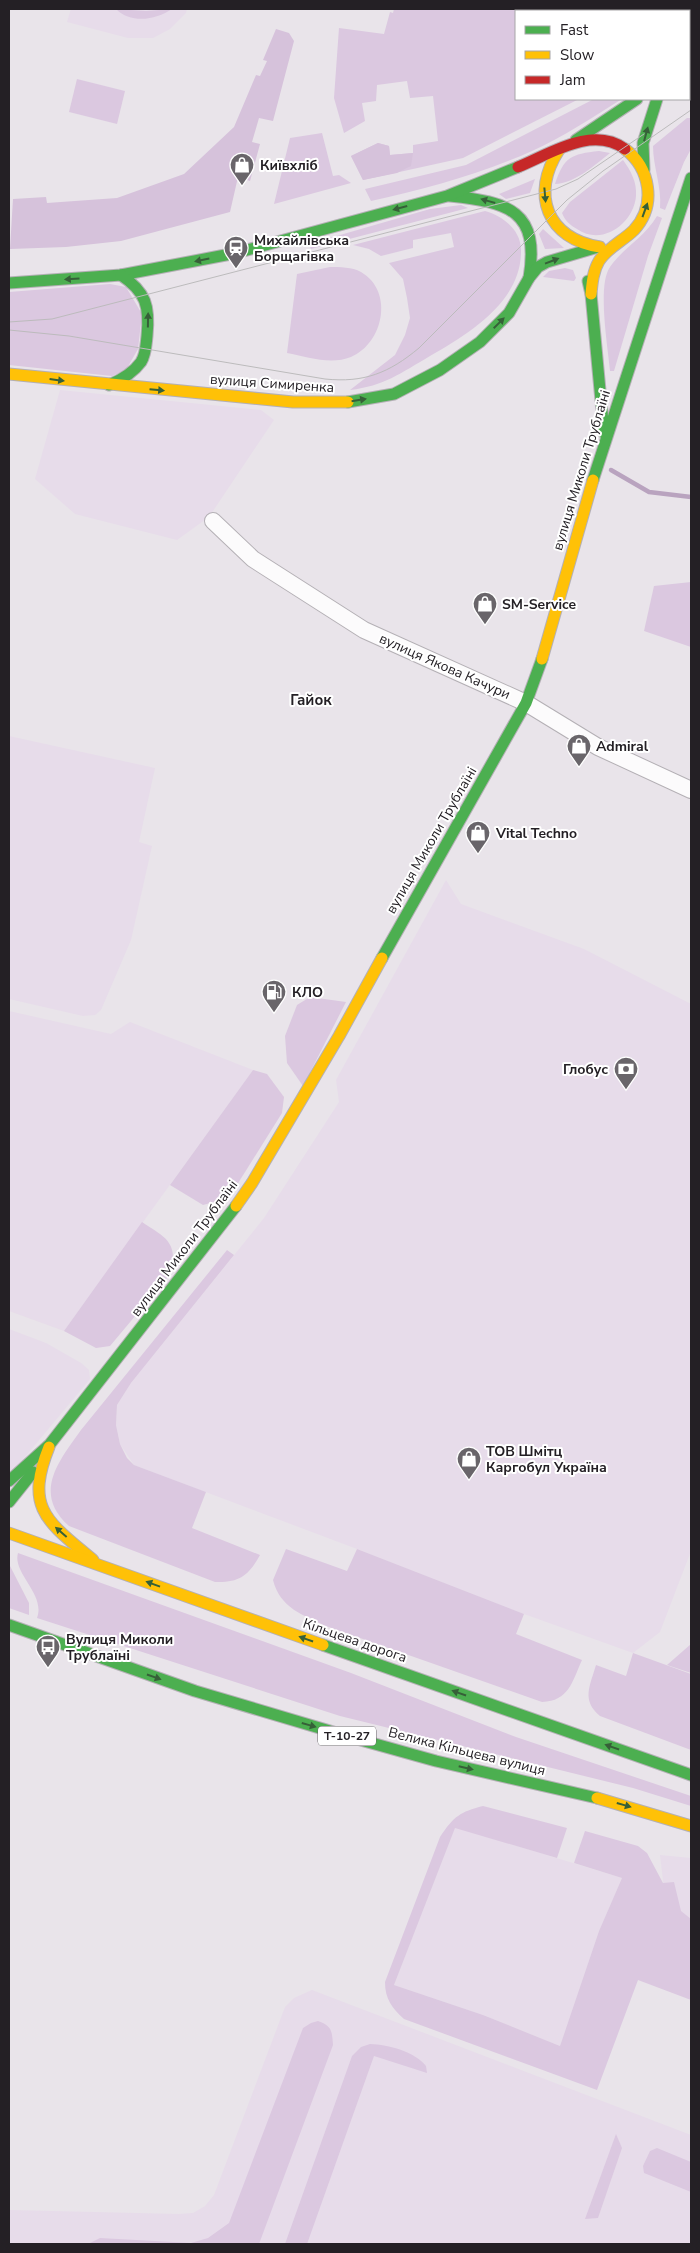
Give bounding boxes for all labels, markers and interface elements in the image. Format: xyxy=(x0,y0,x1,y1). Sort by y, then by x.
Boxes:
legend xyxy=(515,10,690,100)
text: Fast xyxy=(560,20,589,40)
text: Slow xyxy=(560,45,595,65)
text: Jam xyxy=(559,70,586,90)
one-way arrow xyxy=(642,126,650,141)
shop icon: Київхліб xyxy=(229,152,255,186)
place label: Київхліб xyxy=(260,156,318,175)
one-way arrow xyxy=(542,187,550,203)
one-way arrow xyxy=(480,197,495,205)
one-way arrow xyxy=(641,202,649,217)
one-way arrow xyxy=(392,205,407,213)
place label: Михайлівська Борщагівка xyxy=(254,231,349,266)
station icon: Михайлівська Борщагівка xyxy=(223,235,249,269)
one-way arrow xyxy=(195,256,210,264)
one-way arrow xyxy=(544,257,559,264)
one-way arrow xyxy=(64,275,80,283)
one-way arrow xyxy=(144,311,152,327)
one-way arrow xyxy=(493,317,505,329)
street label: вулиця Симиренка xyxy=(209,370,335,397)
one-way arrow xyxy=(49,376,65,384)
one-way arrow xyxy=(150,386,166,394)
street label: вулиця Миколи Трублаїні xyxy=(548,388,615,553)
one-way arrow xyxy=(352,396,368,404)
shop icon: SM-Service xyxy=(472,591,498,625)
place label: SM-Service xyxy=(502,595,577,614)
street label: вулиця Якова Качури xyxy=(376,629,513,704)
district label: Гайок xyxy=(290,690,332,710)
shop icon: Admiral xyxy=(566,733,592,767)
place label: Admiral xyxy=(596,737,649,756)
street label: вулиця Миколи Трублаїні xyxy=(382,763,481,917)
shop icon: Vital Techno xyxy=(465,820,491,854)
place label: Vital Techno xyxy=(495,824,577,843)
fuel station icon: КЛО xyxy=(261,979,287,1013)
place label: КЛО xyxy=(292,983,323,1002)
bank icon: Глобус xyxy=(613,1056,639,1090)
place label: Глобус xyxy=(563,1060,608,1079)
street label: вулиця Миколи Трублаїні xyxy=(127,1176,242,1321)
place label: ТОВ Шмітц Каргобул Україна xyxy=(486,1442,607,1477)
shop icon: ТОВ Шмітц Каргобул Україна xyxy=(456,1446,482,1480)
one-way arrow xyxy=(55,1526,67,1538)
one-way arrow xyxy=(145,1580,160,1588)
street label: Кільцева дорога xyxy=(300,1614,409,1667)
place label: Вулиця Миколи Трублаїні xyxy=(66,1630,173,1665)
bus stop icon: Вулиця Миколи Трублаїні xyxy=(35,1634,61,1668)
one-way arrow xyxy=(298,1635,313,1643)
one-way arrow xyxy=(146,1674,161,1681)
one-way arrow xyxy=(451,1689,466,1697)
one-way arrow xyxy=(301,1721,316,1729)
street label: Велика Кільцева вулиця xyxy=(386,1723,547,1780)
road number: Т-10-27 xyxy=(318,1726,376,1745)
one-way arrow xyxy=(604,1743,619,1751)
one-way arrow xyxy=(458,1764,473,1772)
one-way arrow xyxy=(616,1802,631,1810)

